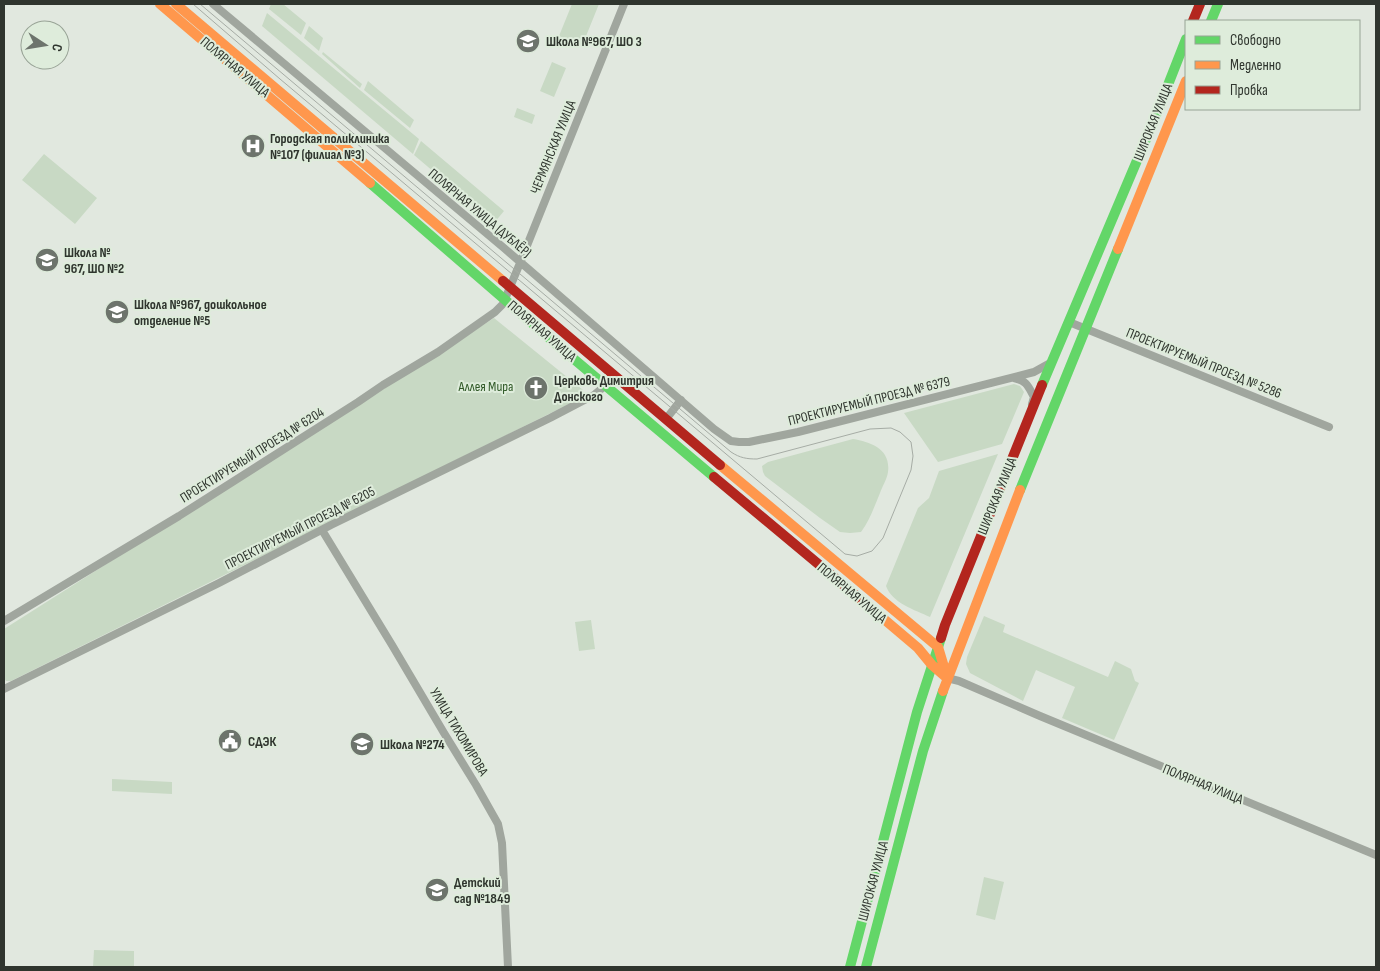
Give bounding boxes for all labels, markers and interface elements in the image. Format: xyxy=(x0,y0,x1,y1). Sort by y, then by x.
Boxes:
north arrow xyxy=(20,20,70,70)
legend xyxy=(1185,20,1360,110)
school or university icon: Школа №967, ШО 3 xyxy=(515,28,541,54)
text: Свободно xyxy=(1230,31,1281,50)
street label: ПОЛЯРНАЯ УЛИЦА xyxy=(197,33,274,102)
place label: Школа №967, ШО 3 xyxy=(546,33,642,50)
text: С xyxy=(48,42,66,53)
text: Медленно xyxy=(1230,56,1281,75)
street label: ШИРОКАЯ УЛИЦА xyxy=(1130,80,1177,163)
text: Пробка xyxy=(1230,81,1268,100)
street label: ЧЕРМЯНСКАЯ УЛИЦА xyxy=(526,97,580,196)
place label: Городская поликлиника №107 (филиал №3) xyxy=(270,130,390,163)
hospital icon: Городская поликлиника №107 (филиал №3) xyxy=(240,133,266,159)
street label: ПОЛЯРНАЯ УЛИЦА (ДУБЛЁР) xyxy=(425,165,535,261)
place label: Школа № 967, ШО №2 xyxy=(64,244,124,277)
school or university icon: Школа № 967, ШО №2 xyxy=(34,247,60,273)
place label: Школа №967, дошкольное отделение №5 xyxy=(134,296,267,329)
street label: ПОЛЯРНАЯ УЛИЦА xyxy=(504,297,581,366)
school or university icon: Школа №967, дошкольное отделение №5 xyxy=(104,299,130,325)
street label: ПРОЕКТИРУЕМЫЙ ПРОЕЗД № 5286 xyxy=(1124,324,1284,402)
place label: Церковь Димитрия Донского xyxy=(554,372,654,405)
street label: ПРОЕКТИРУЕМЫЙ ПРОЕЗД № 6379 xyxy=(786,373,952,429)
church icon: Церковь Димитрия Донского xyxy=(523,375,549,401)
park label: Аллея Мира xyxy=(458,378,513,395)
street label: ПРОЕКТИРУЕМЫЙ ПРОЕЗД № 6204 xyxy=(177,404,327,506)
street label: ШИРОКАЯ УЛИЦА xyxy=(974,454,1021,537)
street label: ПРОЕКТИРУЕМЫЙ ПРОЕЗД № 6205 xyxy=(222,483,378,573)
street label: ПОЛЯРНАЯ УЛИЦА xyxy=(814,559,891,628)
street label: УЛИЦА ТИХОМИРОВА xyxy=(426,685,492,780)
public building icon: СДЭК xyxy=(217,728,243,754)
school or university icon: Школа №274 xyxy=(349,731,375,757)
place label: СДЭК xyxy=(248,733,276,750)
place label: Школа №274 xyxy=(380,736,445,753)
street label: ПОЛЯРНАЯ УЛИЦА xyxy=(1160,760,1247,808)
street label: ШИРОКАЯ УЛИЦА xyxy=(854,838,892,923)
place label: Детский сад №1849 xyxy=(454,874,511,907)
school or university icon: Детский сад №1849 xyxy=(424,877,450,903)

